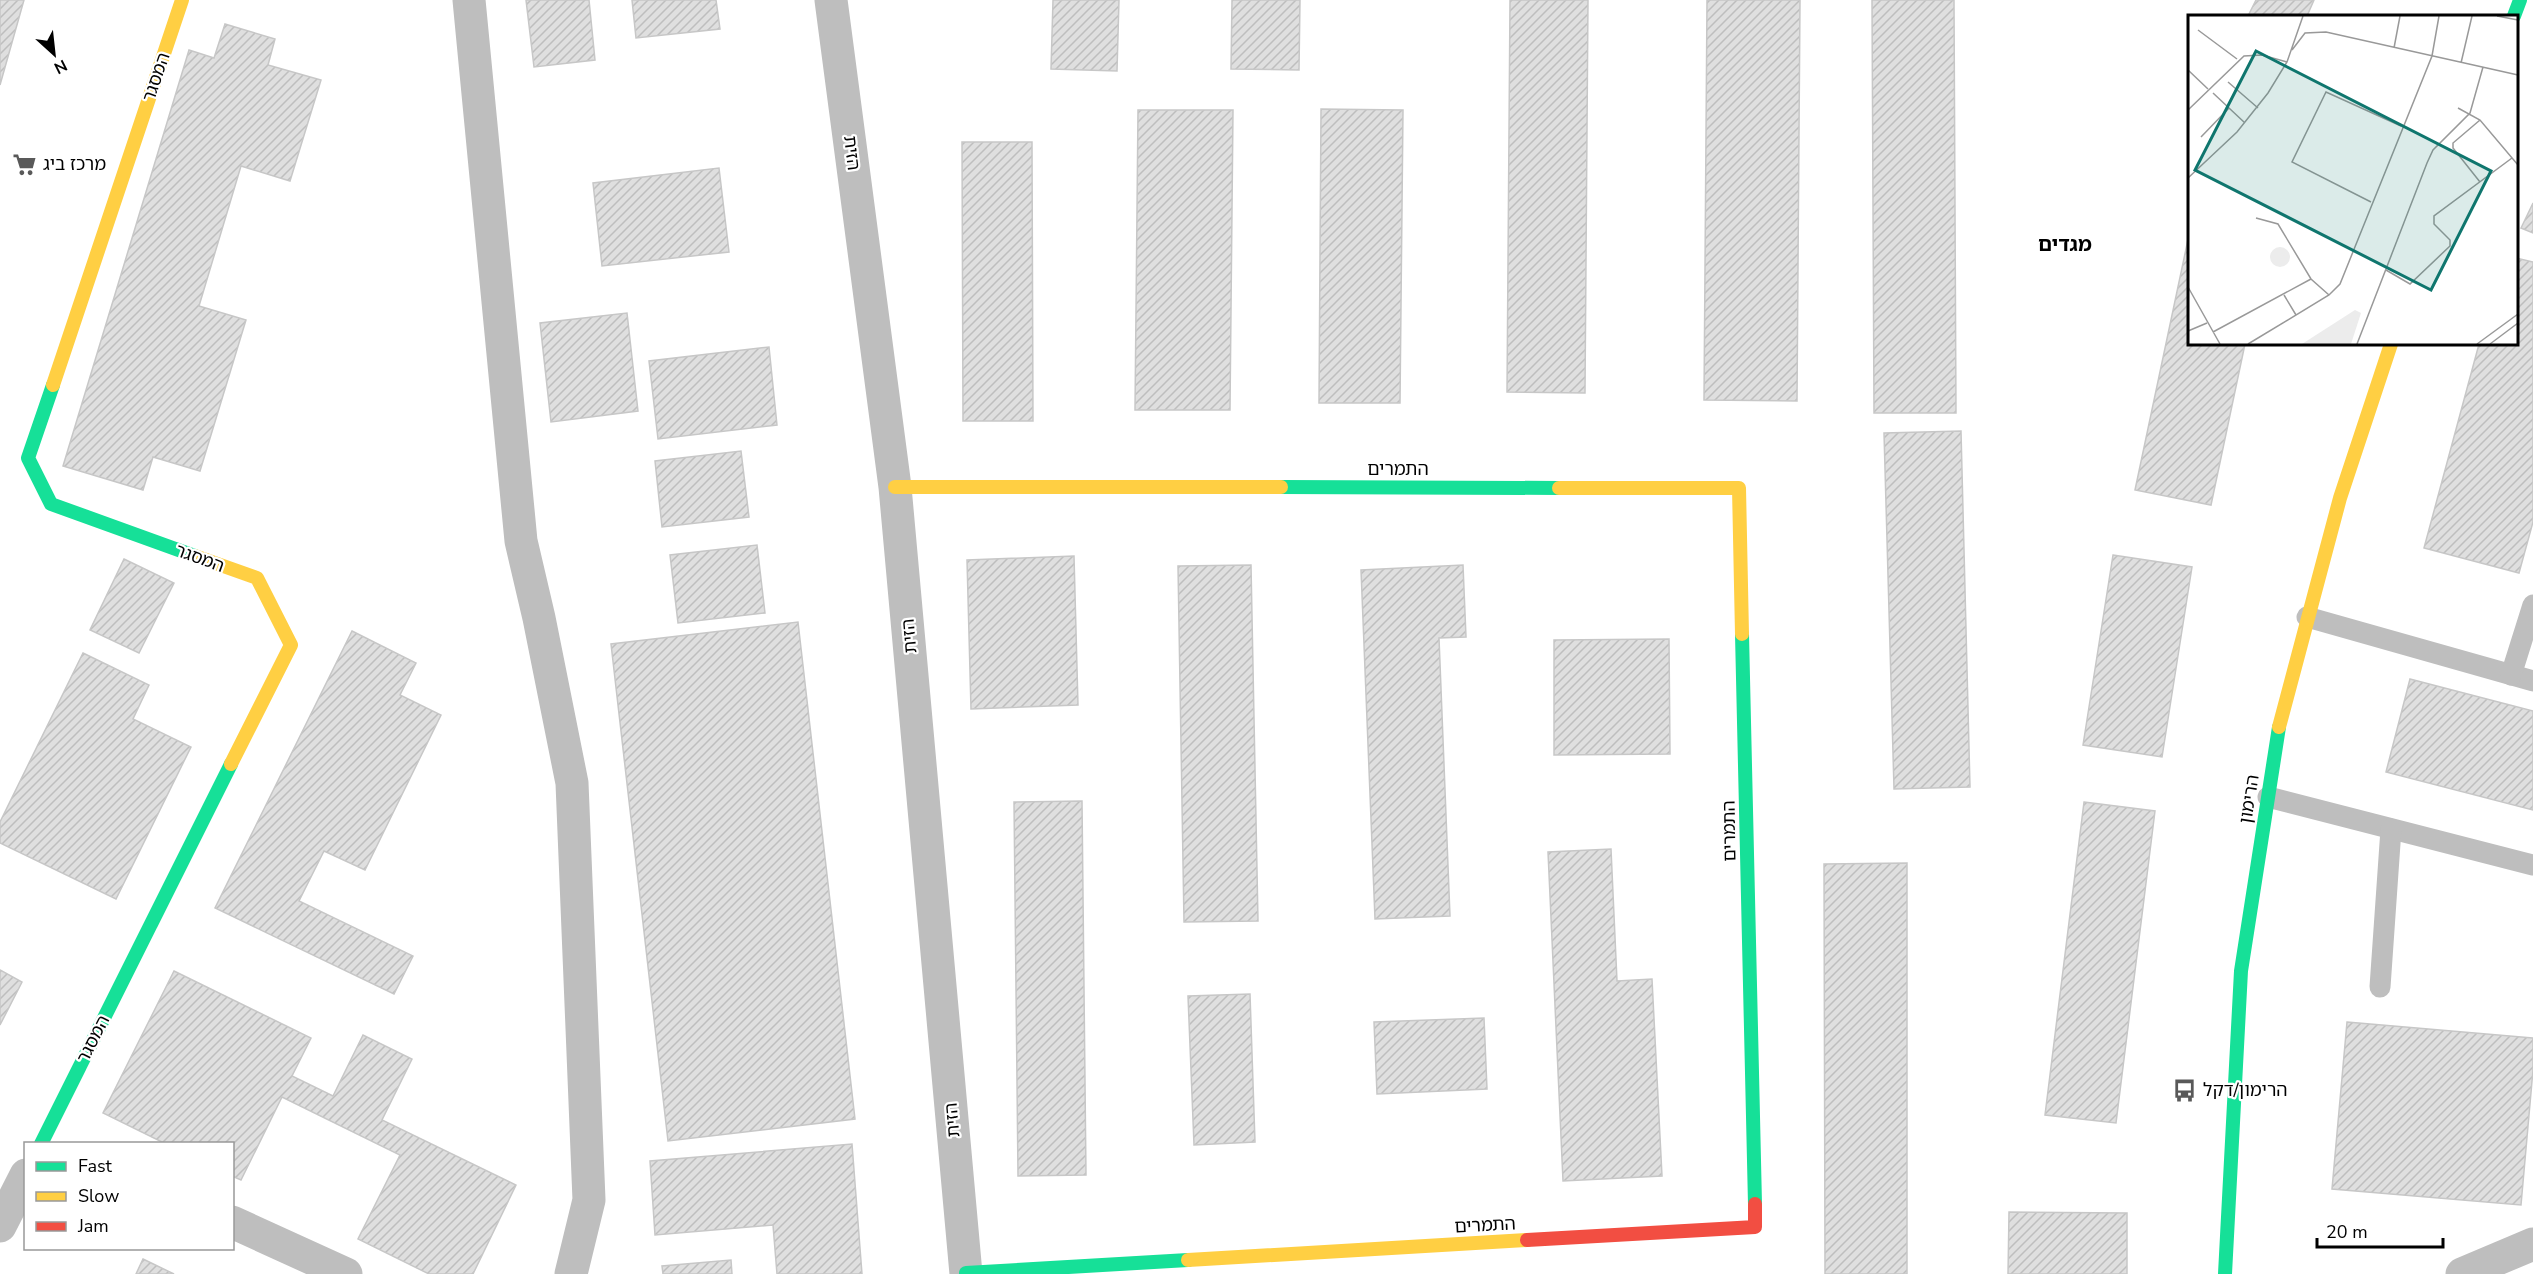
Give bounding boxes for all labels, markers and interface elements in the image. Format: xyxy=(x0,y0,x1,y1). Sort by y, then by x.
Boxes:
inset map xyxy=(2188,15,2518,345)
north arrow xyxy=(24,24,84,84)
street label: המסגר xyxy=(136,49,176,105)
text: N xyxy=(50,54,71,79)
street label: הזית xyxy=(838,134,866,172)
supermarket icon: מרכז ביג xyxy=(12,151,38,177)
place label: מרכז ביג xyxy=(43,152,106,176)
district label: מגדים xyxy=(2038,231,2092,258)
street label: התמרים xyxy=(1367,457,1429,481)
street label: המסגר xyxy=(172,538,228,578)
street label: הזית xyxy=(896,618,922,654)
street label: הרימון xyxy=(2233,773,2265,825)
street label: התמרים xyxy=(1716,800,1742,862)
street label: המסגר xyxy=(71,1011,115,1067)
bus stop icon: הרימון/דקל xyxy=(2172,1077,2198,1103)
place label: הרימון/דקל xyxy=(2203,1078,2288,1102)
street label: הזית xyxy=(939,1102,965,1138)
legend xyxy=(24,1142,234,1250)
text: Fast xyxy=(78,1154,113,1178)
text: Slow xyxy=(78,1184,119,1208)
street label: התמרים xyxy=(1454,1211,1516,1239)
scale bar xyxy=(2317,1211,2443,1249)
text: Jam xyxy=(77,1214,109,1238)
text: 20 m xyxy=(2326,1220,2368,1244)

